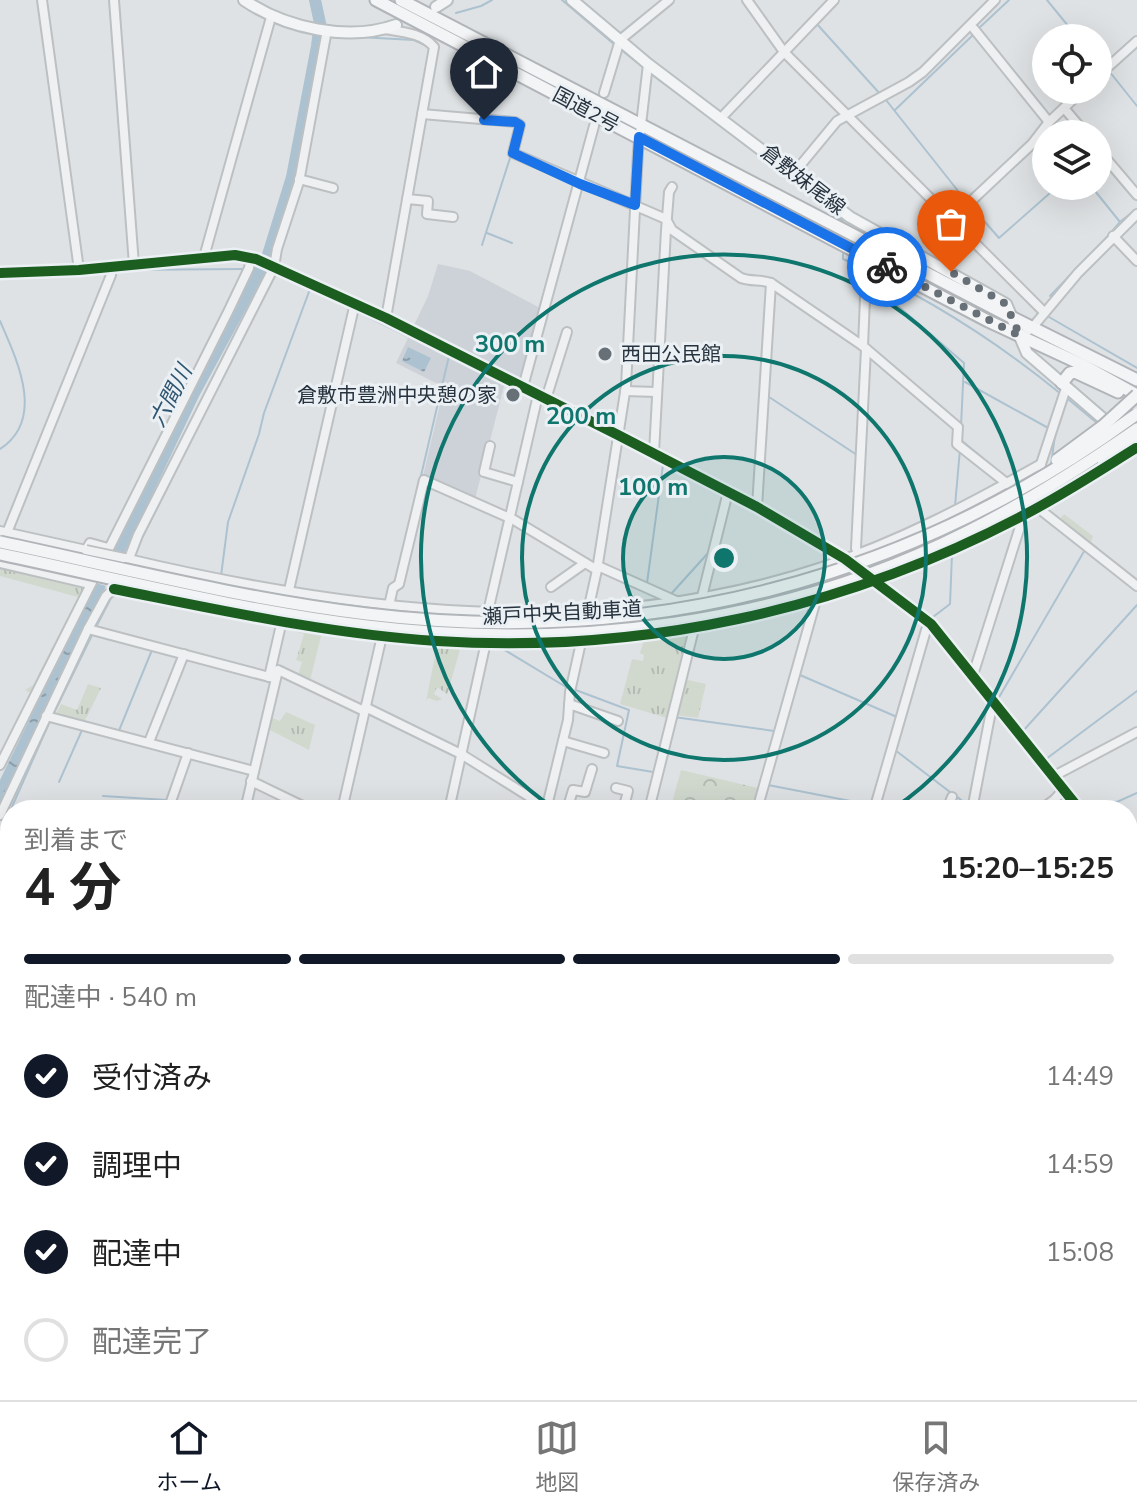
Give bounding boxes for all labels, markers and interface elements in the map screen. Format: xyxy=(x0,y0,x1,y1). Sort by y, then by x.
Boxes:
map controls xyxy=(1032,24,1112,200)
button: locate xyxy=(1032,24,1112,104)
pin xyxy=(450,38,518,120)
icon: home xyxy=(462,50,506,94)
street label: 国道2号 xyxy=(548,81,624,139)
button: layers xyxy=(1032,120,1112,200)
street label: 倉敷妹尾線 xyxy=(755,139,851,221)
pin xyxy=(917,190,985,272)
icon: bag xyxy=(929,202,973,246)
courier xyxy=(847,227,927,307)
icon: bike xyxy=(865,245,909,289)
text: 300 m xyxy=(475,328,545,360)
place label: 西田公民館 xyxy=(621,341,721,368)
marker: 西田公民館 xyxy=(596,345,614,363)
water label: 六間川 xyxy=(143,358,200,432)
place label: 倉敷市豊洲中央憩の家 xyxy=(297,382,497,409)
marker: 倉敷市豊洲中央憩の家 xyxy=(504,386,522,404)
text: 200 m xyxy=(546,400,616,432)
text: 100 m xyxy=(618,471,688,503)
centre of rings xyxy=(710,544,738,572)
street label: 瀬戸中央自動車道 xyxy=(481,595,643,631)
text: 到着まで xyxy=(24,823,128,858)
text: 15:20–15:25 xyxy=(940,848,1114,889)
text: 4 分 xyxy=(24,852,121,923)
text: 配達中 · 540 m xyxy=(24,980,197,1015)
icon: check xyxy=(24,1054,68,1098)
text: 受付済み xyxy=(92,1058,212,1099)
text: 14:49 xyxy=(1046,1059,1114,1094)
icon: check xyxy=(24,1142,68,1186)
text: 調理中 xyxy=(92,1146,182,1187)
text: 14:59 xyxy=(1046,1147,1114,1182)
icon: check xyxy=(24,1230,68,1274)
text: 配達中 xyxy=(92,1234,182,1275)
text: 15:08 xyxy=(1046,1235,1114,1270)
text: 配達完了 xyxy=(92,1322,212,1363)
tab: ホーム xyxy=(157,1416,222,1498)
tab: 地図 xyxy=(535,1416,579,1498)
tab: 保存済み xyxy=(892,1416,980,1498)

